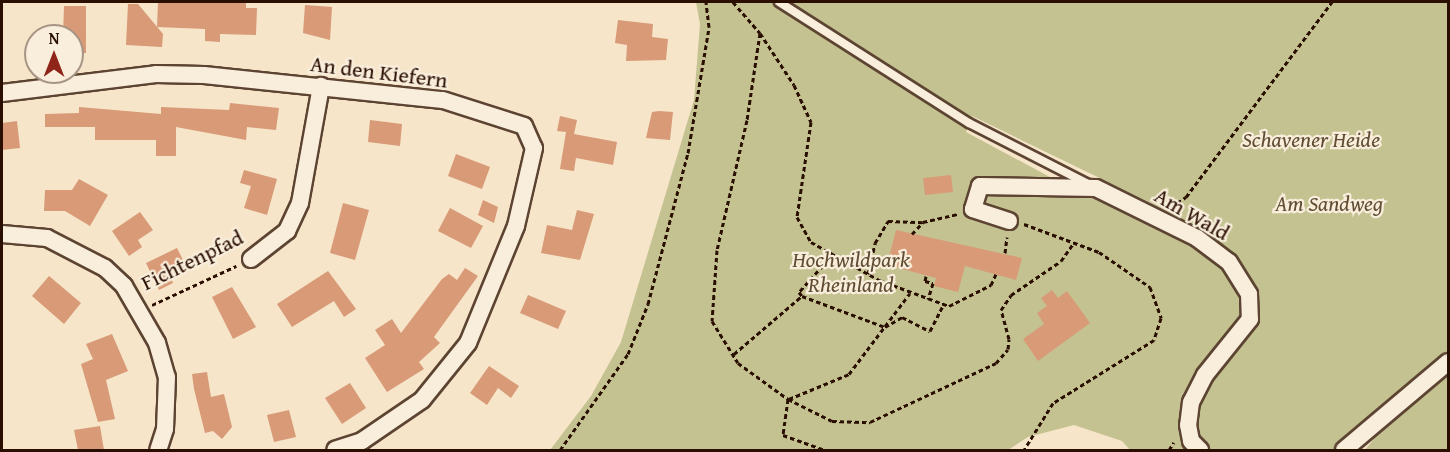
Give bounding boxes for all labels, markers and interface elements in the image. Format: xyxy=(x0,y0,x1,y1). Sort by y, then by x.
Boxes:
north arrow xyxy=(24,24,84,84)
text: N xyxy=(49,26,59,50)
street label: An den Kiefern xyxy=(309,50,449,94)
park label: Schavener Heide xyxy=(1242,127,1380,153)
street label: Am Wald xyxy=(1150,182,1234,246)
park label: Am Sandweg xyxy=(1275,191,1383,217)
street label: Fichtenpfad xyxy=(137,224,247,296)
park label: Hochwildpark Rheinland xyxy=(792,246,910,298)

